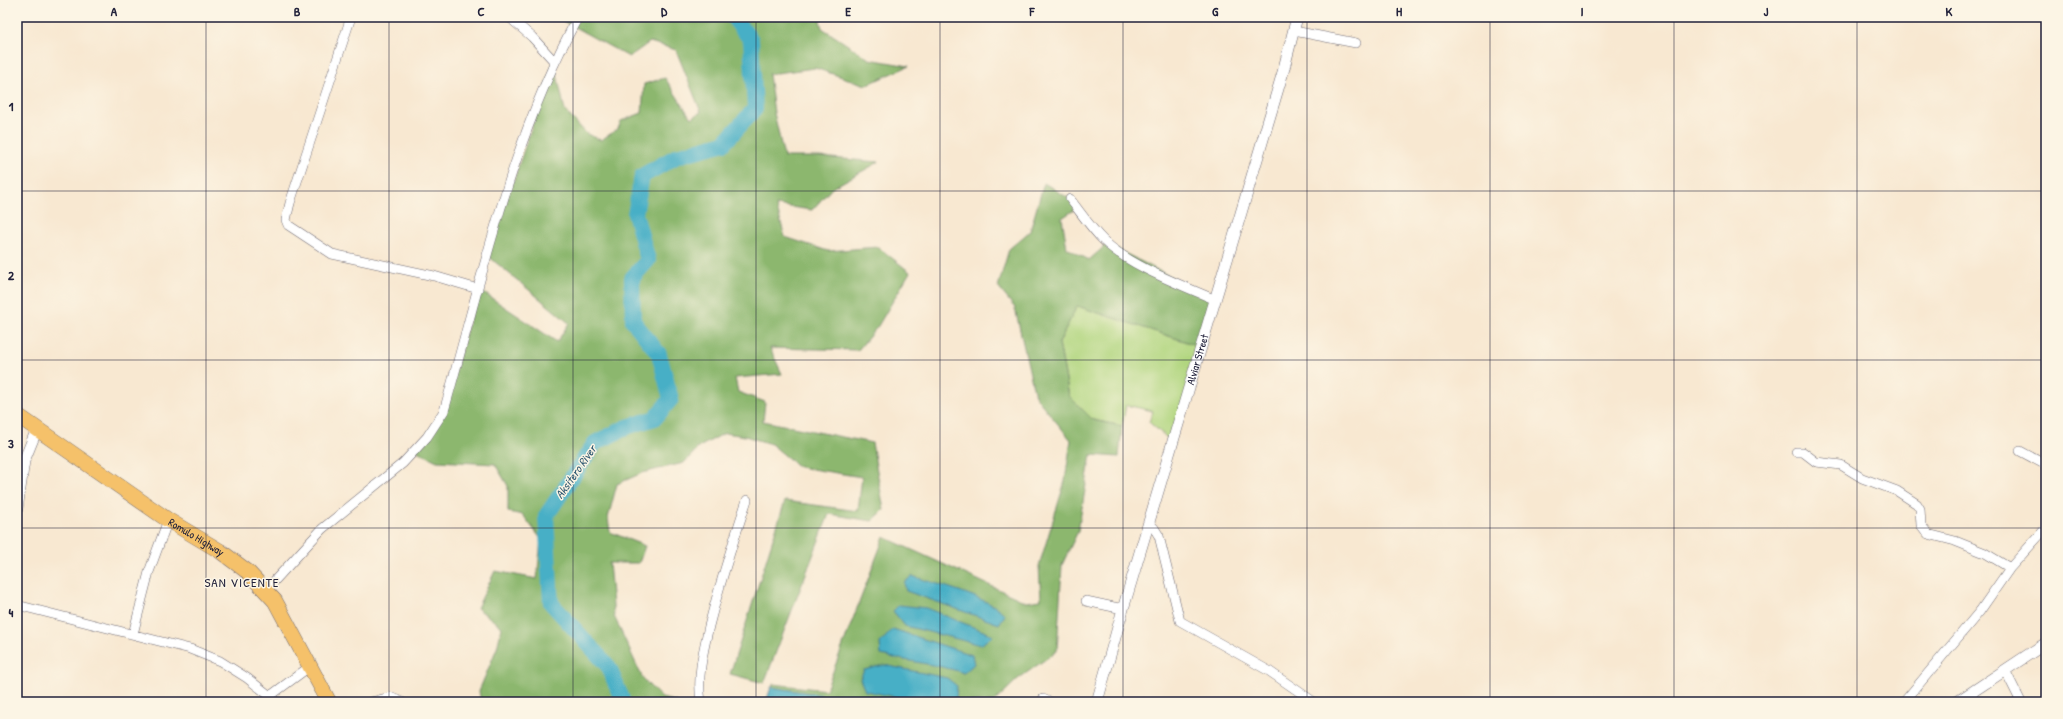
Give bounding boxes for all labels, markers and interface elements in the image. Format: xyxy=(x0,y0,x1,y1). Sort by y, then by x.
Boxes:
text: A xyxy=(111,2,118,20)
text: B xyxy=(294,2,301,20)
text: C xyxy=(477,2,485,20)
text: D xyxy=(661,2,668,20)
text: E xyxy=(845,2,851,20)
text: F xyxy=(1029,2,1036,20)
text: G xyxy=(1212,2,1219,20)
text: H xyxy=(1396,2,1402,20)
text: I xyxy=(1580,2,1584,20)
text: J xyxy=(1764,2,1769,20)
text: K xyxy=(1946,2,1953,20)
text: 1 xyxy=(9,97,14,115)
text: 2 xyxy=(8,266,15,284)
street label: Alviar Street xyxy=(1183,332,1212,386)
text: 3 xyxy=(8,434,14,452)
water label: Aksitero River xyxy=(551,440,601,502)
street label: Romulo Highway xyxy=(166,515,227,559)
district label: SAN VICENTE xyxy=(204,573,280,591)
text: 4 xyxy=(9,603,14,621)

